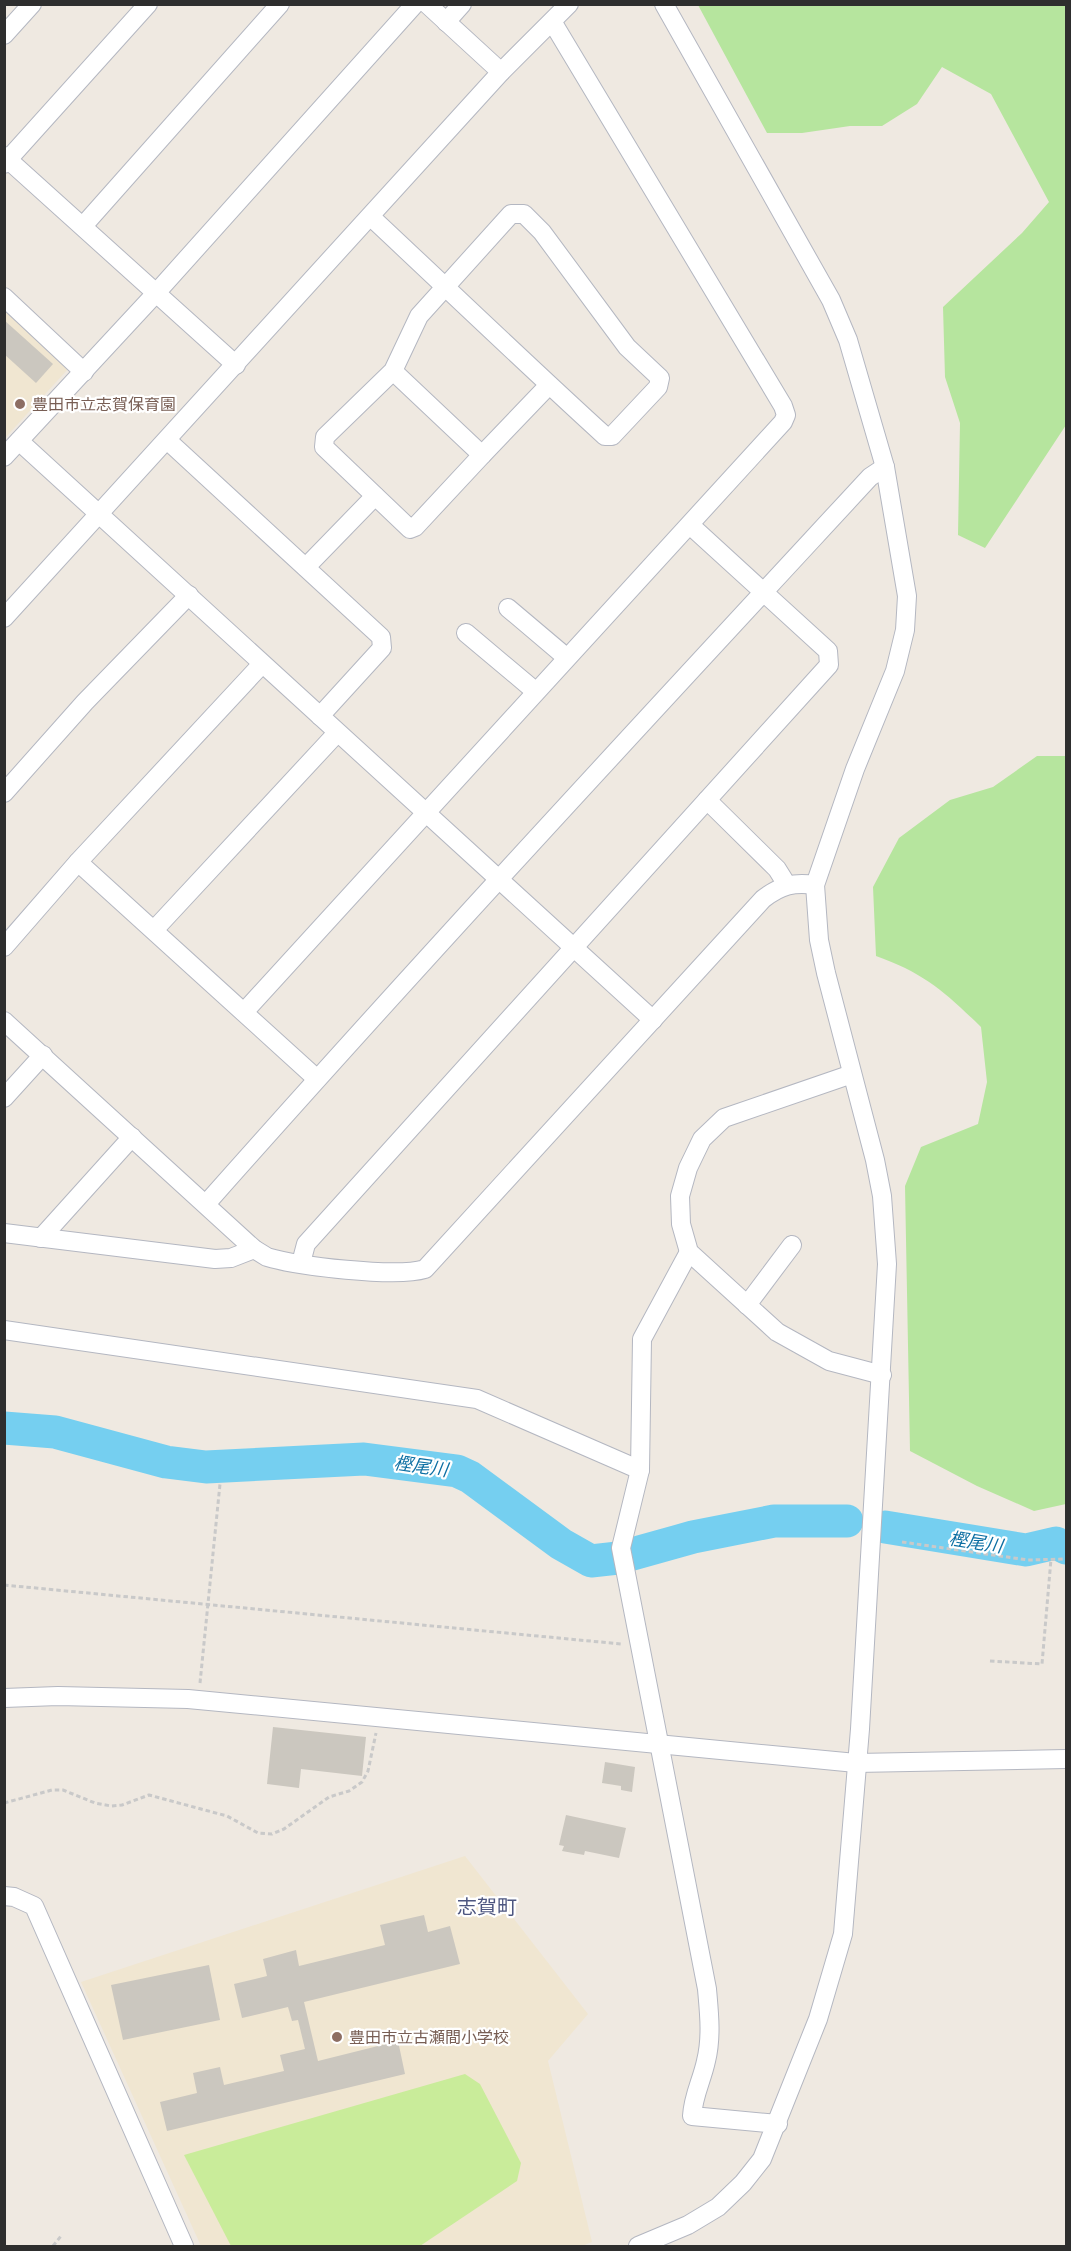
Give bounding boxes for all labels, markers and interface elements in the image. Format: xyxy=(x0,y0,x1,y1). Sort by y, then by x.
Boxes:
place label: 豊田市立志賀保育園 xyxy=(32,395,176,414)
marker: 豊田市立志賀保育園 xyxy=(13,397,27,411)
water label: 樫尾川 xyxy=(393,1452,451,1480)
water label: 樫尾川 xyxy=(948,1527,1006,1557)
district label: 志賀町 xyxy=(457,1895,517,1919)
place label: 豊田市立古瀬間小学校 xyxy=(349,2028,509,2047)
marker: 豊田市立古瀬間小学校 xyxy=(330,2030,344,2044)

